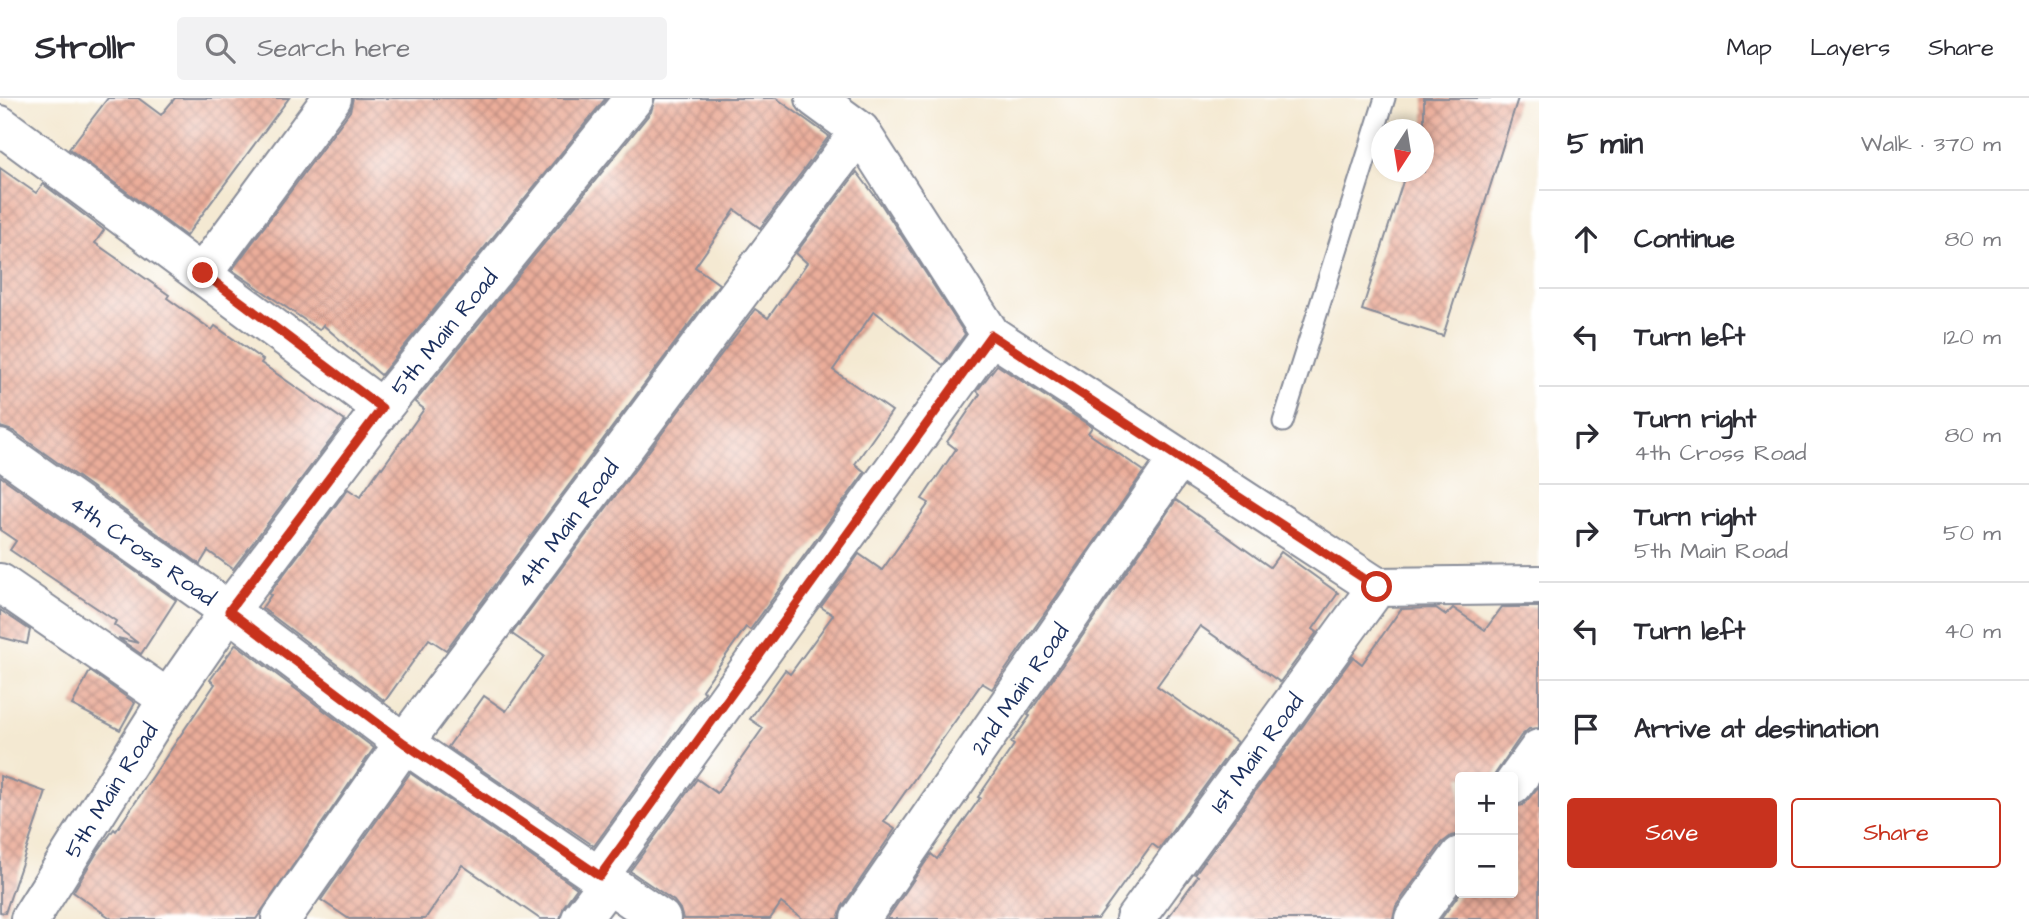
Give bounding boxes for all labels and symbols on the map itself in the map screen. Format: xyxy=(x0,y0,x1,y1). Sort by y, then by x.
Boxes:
north arrow xyxy=(1371,119,1434,182)
route end xyxy=(187,257,218,288)
street label: 5th Main Road xyxy=(384,263,506,402)
street label: 4th Main Road xyxy=(509,453,627,596)
street label: 4th Cross Road xyxy=(63,488,222,614)
route start xyxy=(1361,571,1392,602)
street label: 2nd Main Road xyxy=(963,617,1077,762)
street label: 1st Main Road xyxy=(1203,687,1312,819)
street label: 5th Main Road xyxy=(57,717,166,864)

